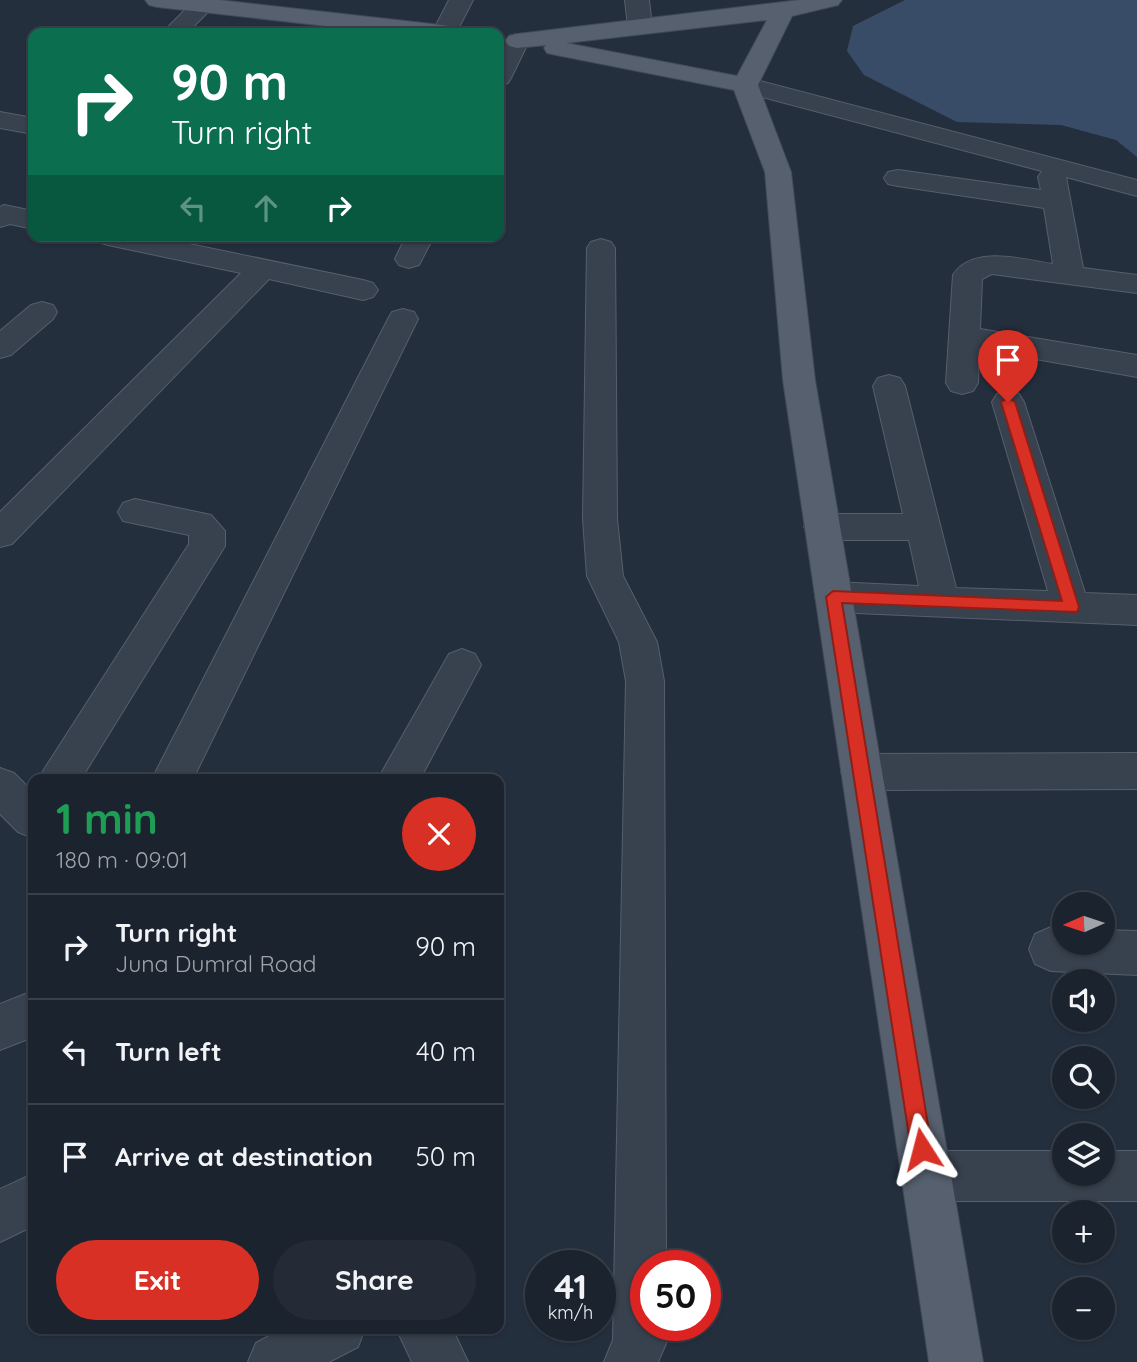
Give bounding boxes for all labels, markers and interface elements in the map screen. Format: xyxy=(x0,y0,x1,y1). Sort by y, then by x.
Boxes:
text: 90 m xyxy=(171,51,288,112)
icon: right xyxy=(56,56,147,147)
text: Turn right xyxy=(171,112,312,152)
icon: left xyxy=(174,189,212,227)
icon: ahead xyxy=(247,189,285,227)
icon: right xyxy=(320,189,358,227)
pin xyxy=(978,330,1038,402)
icon: arrive xyxy=(989,341,1027,379)
text: 1 min xyxy=(56,792,158,845)
button: close xyxy=(402,797,476,871)
text: 180 m · 09:01 xyxy=(56,845,188,874)
north arrow xyxy=(1052,892,1115,956)
map controls xyxy=(1052,892,1115,1340)
text: Turn right xyxy=(115,916,237,949)
icon: right xyxy=(56,928,94,966)
text: 90 m xyxy=(415,930,476,963)
text: Juna Dumral Road xyxy=(115,949,317,978)
button: sound xyxy=(1052,969,1115,1032)
icon: left xyxy=(56,1033,94,1071)
text: Turn left xyxy=(115,1035,222,1068)
text: 40 m xyxy=(416,1035,476,1068)
button: search xyxy=(1052,1046,1115,1109)
position arrow xyxy=(885,1112,959,1186)
button: layers xyxy=(1052,1123,1115,1186)
icon: arrive xyxy=(56,1138,94,1176)
text: Arrive at destination xyxy=(115,1140,373,1173)
text: 50 m xyxy=(416,1140,476,1173)
button: + xyxy=(1052,1200,1115,1263)
button: Exit xyxy=(56,1240,259,1320)
button: Share xyxy=(273,1240,476,1320)
speed limit sign: 50 xyxy=(630,1250,721,1341)
text: 41 xyxy=(554,1264,587,1308)
button: − xyxy=(1052,1277,1115,1340)
text: km/h xyxy=(548,1301,593,1324)

